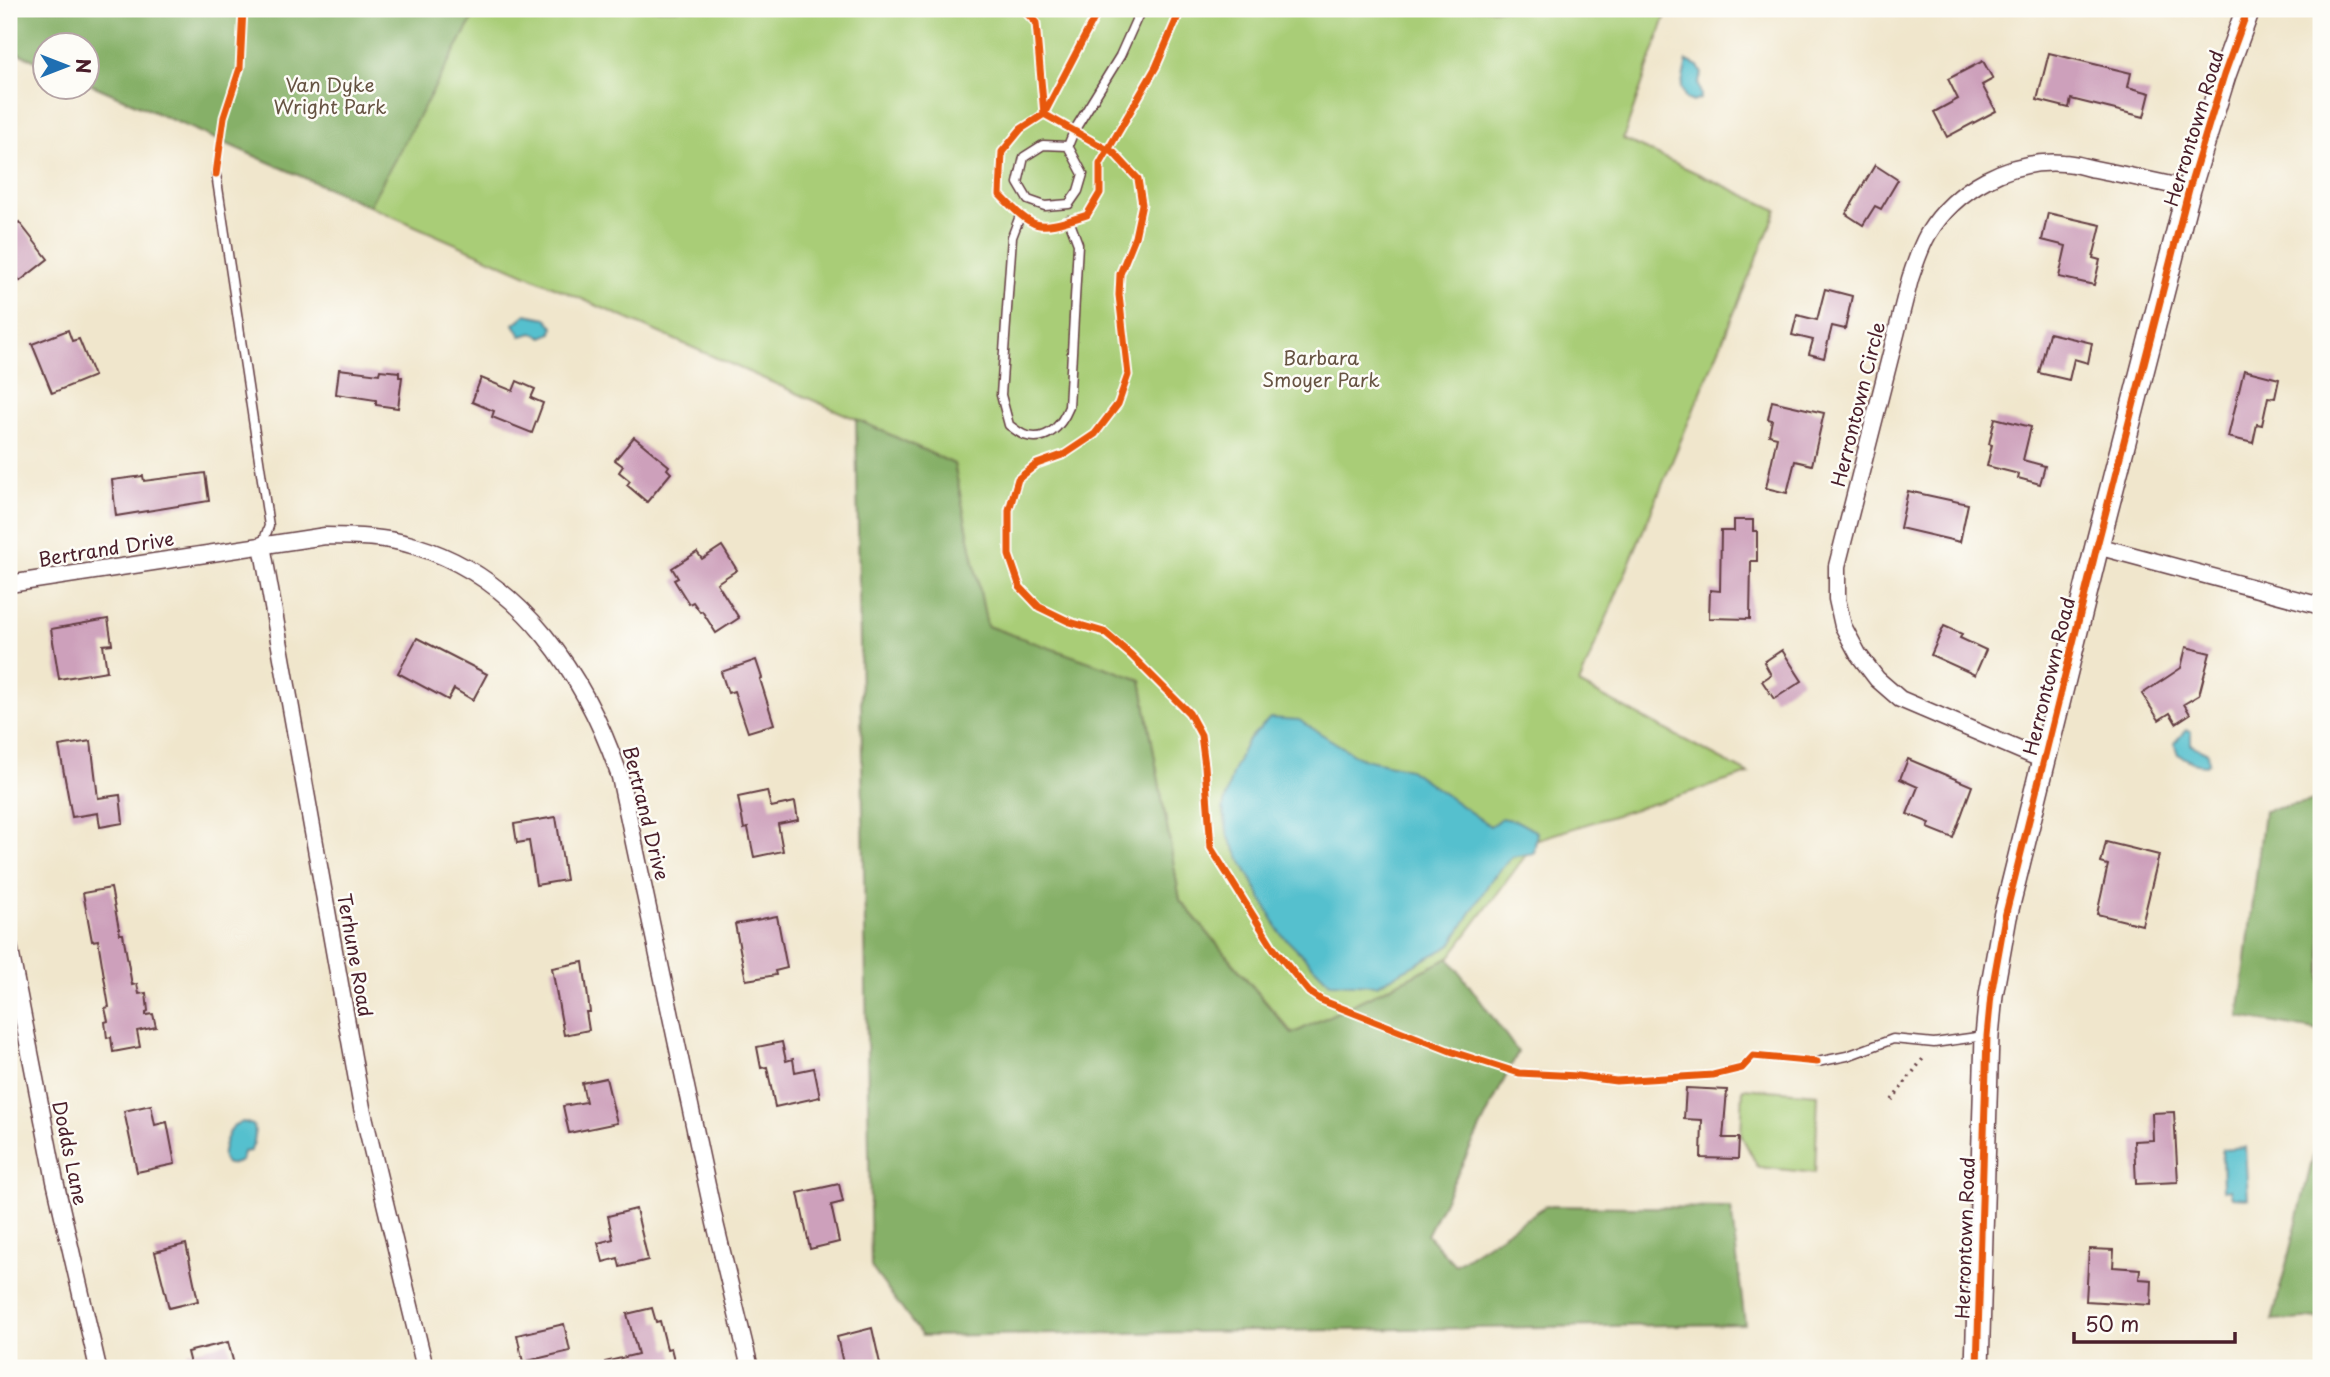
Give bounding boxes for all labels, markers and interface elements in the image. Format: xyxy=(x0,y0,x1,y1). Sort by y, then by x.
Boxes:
north arrow xyxy=(32,32,102,102)
street label: Herrontown Road xyxy=(2156,46,2230,210)
text: N xyxy=(70,58,98,74)
park label: Van Dyke Wright Park xyxy=(273,70,387,120)
street label: Herrontown Circle xyxy=(1823,318,1891,490)
park label: Barbara Smoyer Park xyxy=(1262,343,1380,393)
street label: Bertrand Drive xyxy=(36,523,176,573)
street label: Herrontown Road xyxy=(2015,594,2081,758)
street label: Bertrand Drive xyxy=(617,743,677,883)
street label: Terhune Road xyxy=(331,891,381,1019)
street label: Dodds Lane xyxy=(46,1098,96,1208)
street label: Herrontown Road xyxy=(1947,1156,1981,1320)
scale bar xyxy=(2074,1300,2236,1344)
text: 50 m xyxy=(2085,1307,2139,1339)

